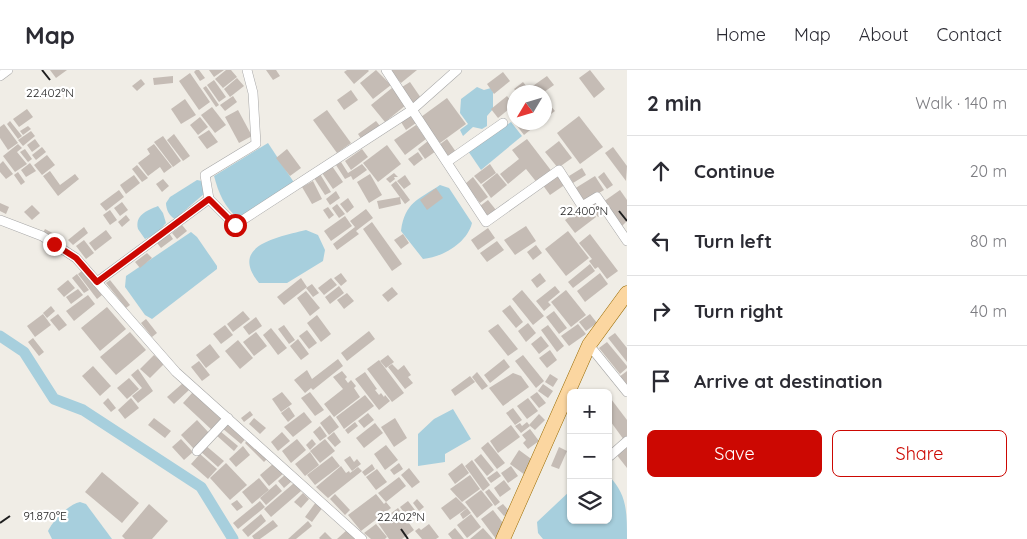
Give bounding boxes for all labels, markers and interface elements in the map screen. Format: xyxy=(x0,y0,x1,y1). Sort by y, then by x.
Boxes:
text: Map xyxy=(25,20,75,50)
text: Home xyxy=(716,23,766,46)
text: Map xyxy=(794,23,831,46)
text: About xyxy=(859,23,909,46)
text: Contact xyxy=(937,23,1002,46)
text: 22.402°N xyxy=(26,85,74,100)
north arrow xyxy=(507,85,552,130)
text: 2 min xyxy=(647,90,702,116)
text: Walk · 140 m xyxy=(915,93,1007,113)
icon: ahead xyxy=(647,157,675,185)
text: Continue xyxy=(694,159,775,183)
text: 20 m xyxy=(970,161,1007,181)
text: 22.400°N xyxy=(560,203,608,218)
route start xyxy=(224,214,247,237)
icon: left xyxy=(647,227,675,255)
text: Turn left xyxy=(694,229,772,253)
text: 80 m xyxy=(970,231,1007,251)
route end xyxy=(43,233,66,256)
icon: right xyxy=(647,297,675,325)
text: Turn right xyxy=(694,299,783,323)
text: 40 m xyxy=(970,301,1007,321)
icon: arrive xyxy=(647,367,675,395)
text: Arrive at destination xyxy=(694,369,883,393)
map controls xyxy=(567,389,612,524)
button: + xyxy=(567,389,612,434)
button: Save xyxy=(647,430,822,477)
button: Share xyxy=(832,430,1007,477)
button: − xyxy=(567,434,612,479)
button: layers xyxy=(567,479,612,524)
text: 91.870°E xyxy=(23,508,67,523)
text: 22.402°N xyxy=(377,509,425,524)

